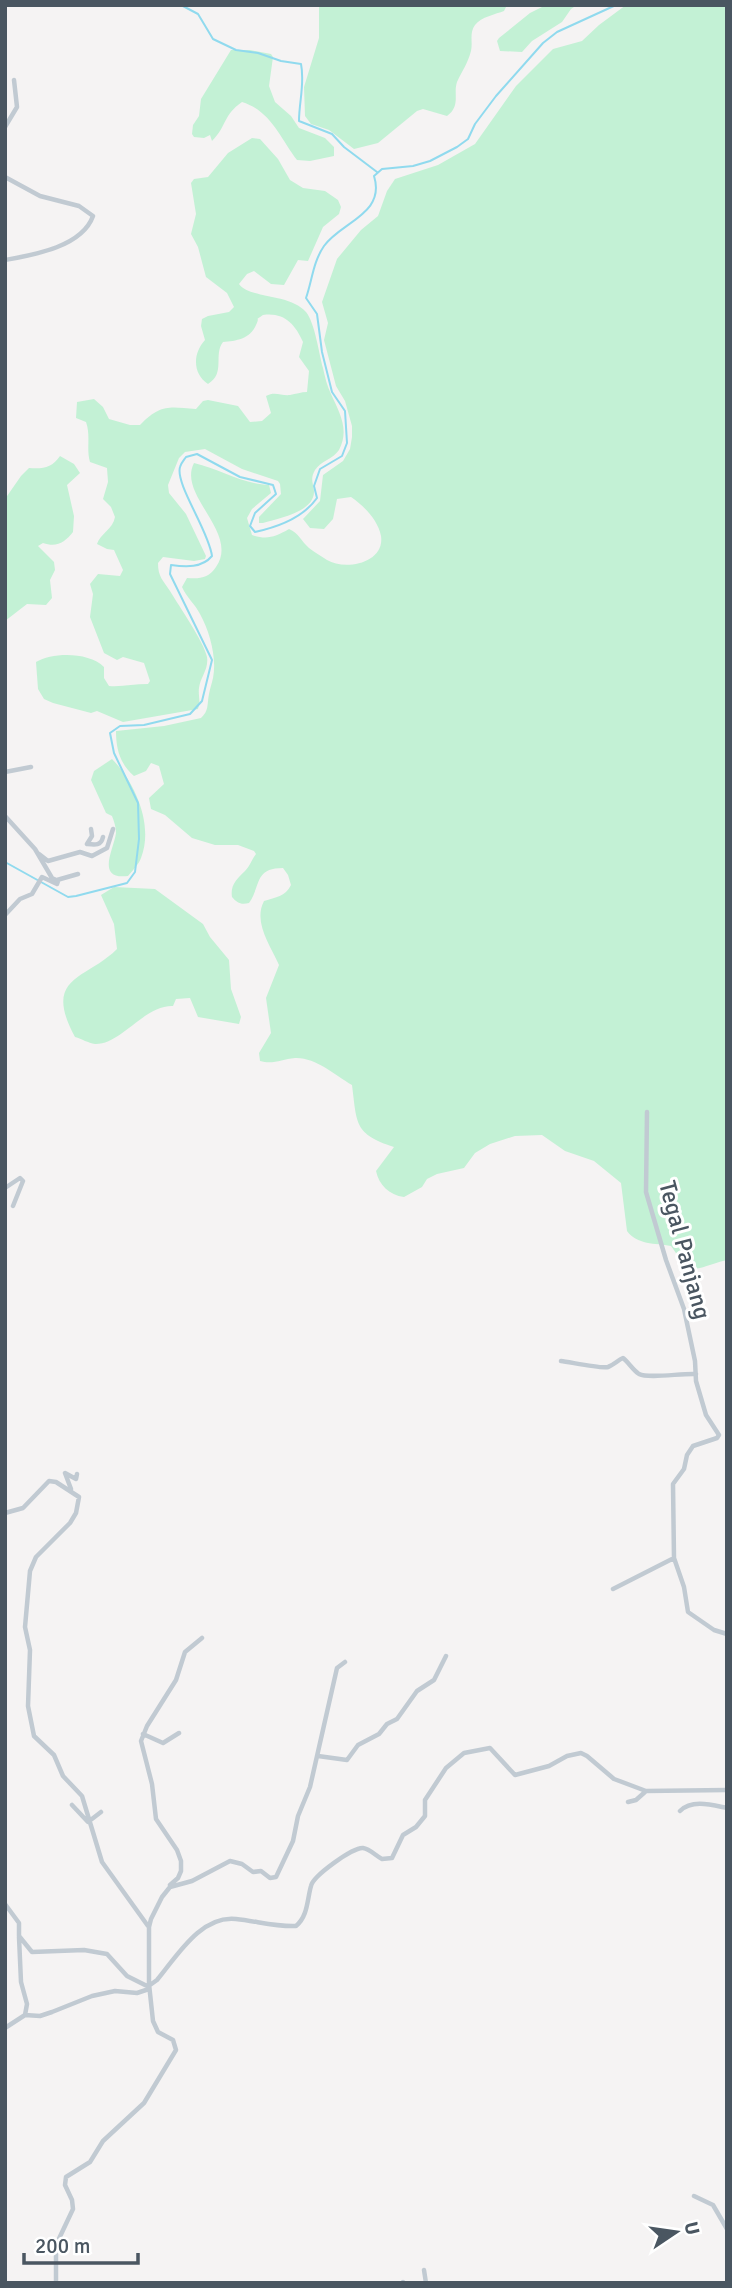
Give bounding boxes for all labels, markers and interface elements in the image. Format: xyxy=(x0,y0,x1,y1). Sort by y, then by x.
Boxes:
street label: Tegal Panjang xyxy=(652,1178,718,1322)
north arrow xyxy=(641,2197,711,2267)
text: U xyxy=(678,2219,705,2237)
scale bar xyxy=(24,2222,138,2266)
text: 200 m xyxy=(35,2233,90,2259)

